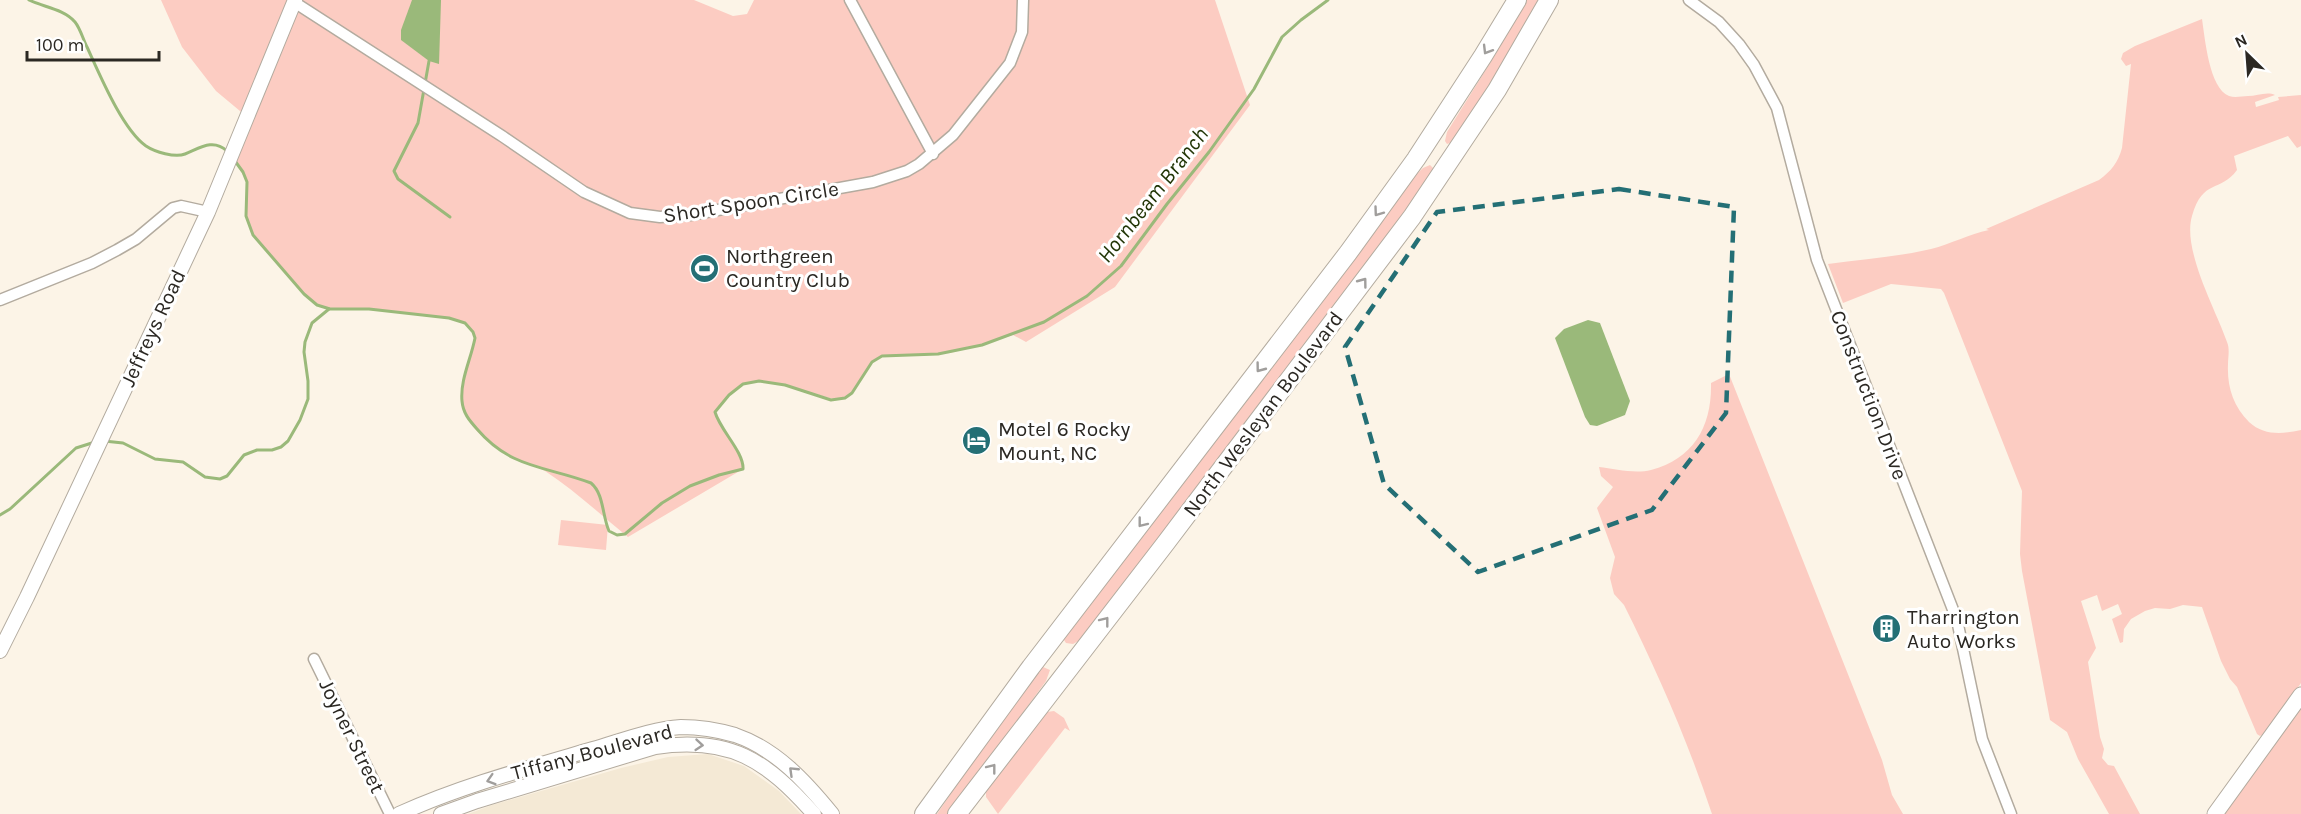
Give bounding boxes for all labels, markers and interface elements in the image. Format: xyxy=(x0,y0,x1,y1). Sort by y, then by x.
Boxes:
scale bar xyxy=(27,24,159,62)
north arrow xyxy=(2217,24,2277,84)
text: N xyxy=(2232,30,2250,52)
text: 100 m xyxy=(36,34,84,56)
one-way arrow xyxy=(1482,44,1494,54)
water label: Hornbeam Branch xyxy=(1092,122,1214,268)
street label: Short Spoon Circle xyxy=(662,176,840,228)
one-way arrow xyxy=(1374,205,1385,216)
place label: Northgreen Country Club xyxy=(726,244,850,292)
sports icon: Northgreen Country Club xyxy=(689,252,721,284)
street label: Jeffreys Road xyxy=(115,266,191,390)
one-way arrow xyxy=(1356,278,1367,289)
street label: North Wesleyan Boulevard xyxy=(1178,307,1348,521)
street label: Construction Drive xyxy=(1826,307,1912,483)
one-way arrow xyxy=(1257,361,1268,372)
place label: Motel 6 Rocky Mount, NC xyxy=(998,417,1130,465)
hotel icon: Motel 6 Rocky Mount, NC xyxy=(961,425,993,457)
one-way arrow xyxy=(1138,516,1149,527)
place label: Tharrington Auto Works xyxy=(1907,605,2020,653)
building icon: Tharrington Auto Works xyxy=(1870,613,1902,645)
one-way arrow xyxy=(1098,617,1109,628)
street label: Joyner Street xyxy=(314,675,390,797)
street label: Tiffany Boulevard xyxy=(509,719,675,785)
one-way arrow xyxy=(694,738,703,751)
one-way arrow xyxy=(985,763,996,774)
one-way arrow xyxy=(789,767,799,778)
one-way arrow xyxy=(486,773,497,785)

